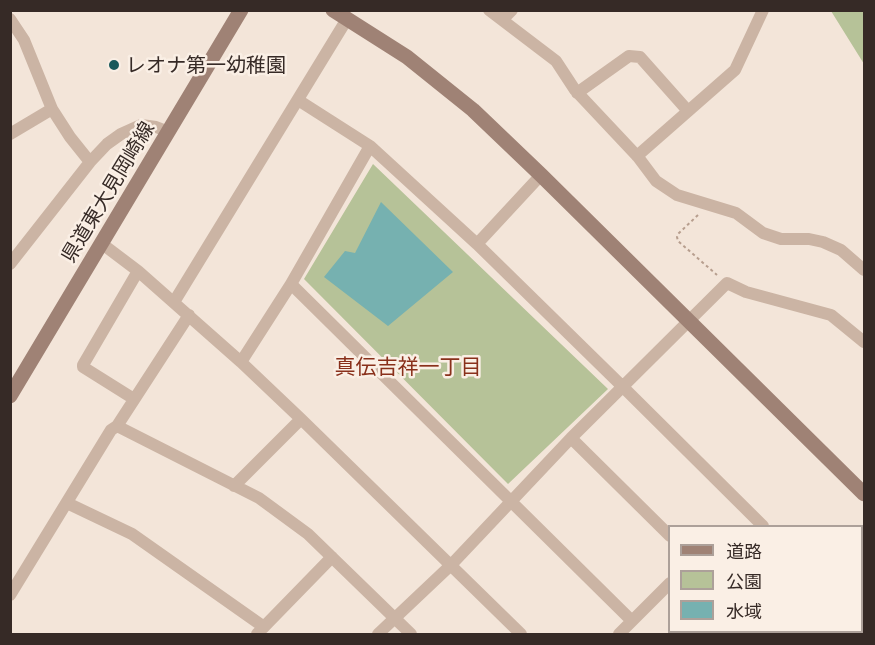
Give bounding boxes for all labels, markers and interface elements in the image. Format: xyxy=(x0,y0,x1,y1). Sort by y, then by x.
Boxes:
place label: レオナ第一幼稚園 xyxy=(126,53,286,77)
marker: レオナ第一幼稚園 xyxy=(107,58,121,72)
street label: 県道東大見岡崎線 xyxy=(57,117,159,267)
district label: 真伝吉祥一丁目 xyxy=(335,354,481,380)
legend xyxy=(668,525,863,633)
text: 道路 xyxy=(726,540,762,562)
text: 公園 xyxy=(726,570,762,592)
text: 水域 xyxy=(726,600,762,622)

